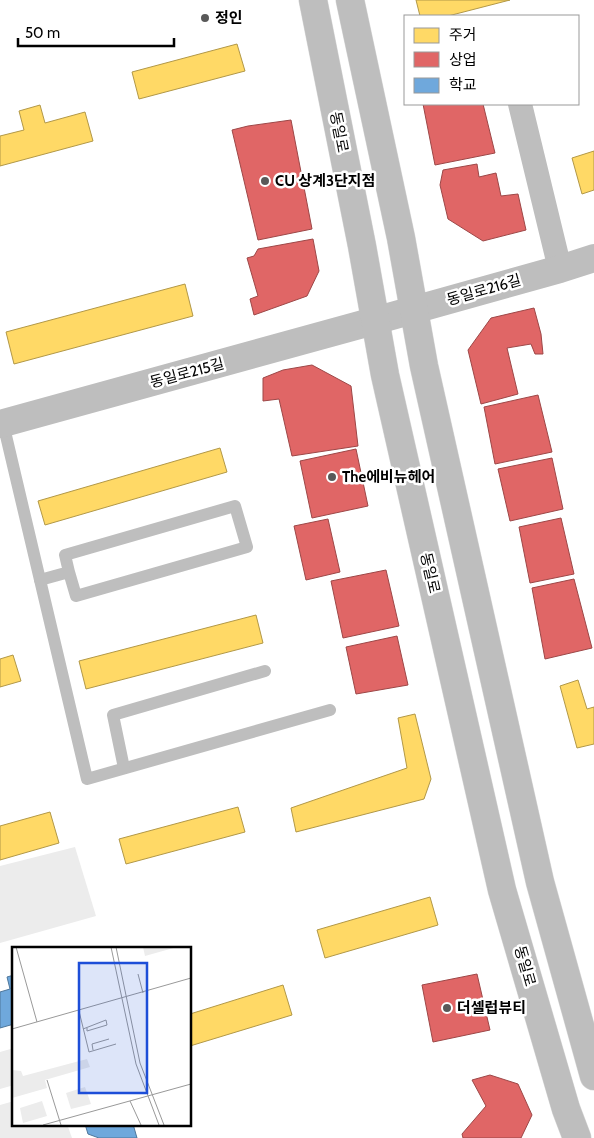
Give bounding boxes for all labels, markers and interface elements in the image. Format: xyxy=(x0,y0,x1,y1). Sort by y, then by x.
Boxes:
place label: 정인 xyxy=(215,9,243,27)
marker: 정인 xyxy=(199,12,211,24)
scale bar xyxy=(18,15,174,47)
legend xyxy=(404,15,579,105)
text: 50 m xyxy=(25,24,60,42)
text: 주거 xyxy=(449,26,477,44)
text: 상업 xyxy=(449,51,477,69)
text: 학교 xyxy=(449,76,477,94)
street label: 동일로 xyxy=(326,110,352,154)
place label: CU 상계3단지점 xyxy=(275,172,375,190)
marker: CU 상계3단지점 xyxy=(259,175,271,187)
street label: 동일로216길 xyxy=(445,271,523,309)
street label: 동일로215길 xyxy=(148,354,226,392)
place label: The에비뉴헤어 xyxy=(342,468,435,486)
marker: The에비뉴헤어 xyxy=(326,471,338,483)
street label: 동일로 xyxy=(417,551,443,595)
street label: 동일로 xyxy=(511,944,539,988)
inset map xyxy=(12,947,191,1126)
place label: 더셀럽뷰티 xyxy=(457,999,526,1017)
marker: 더셀럽뷰티 xyxy=(441,1002,453,1014)

